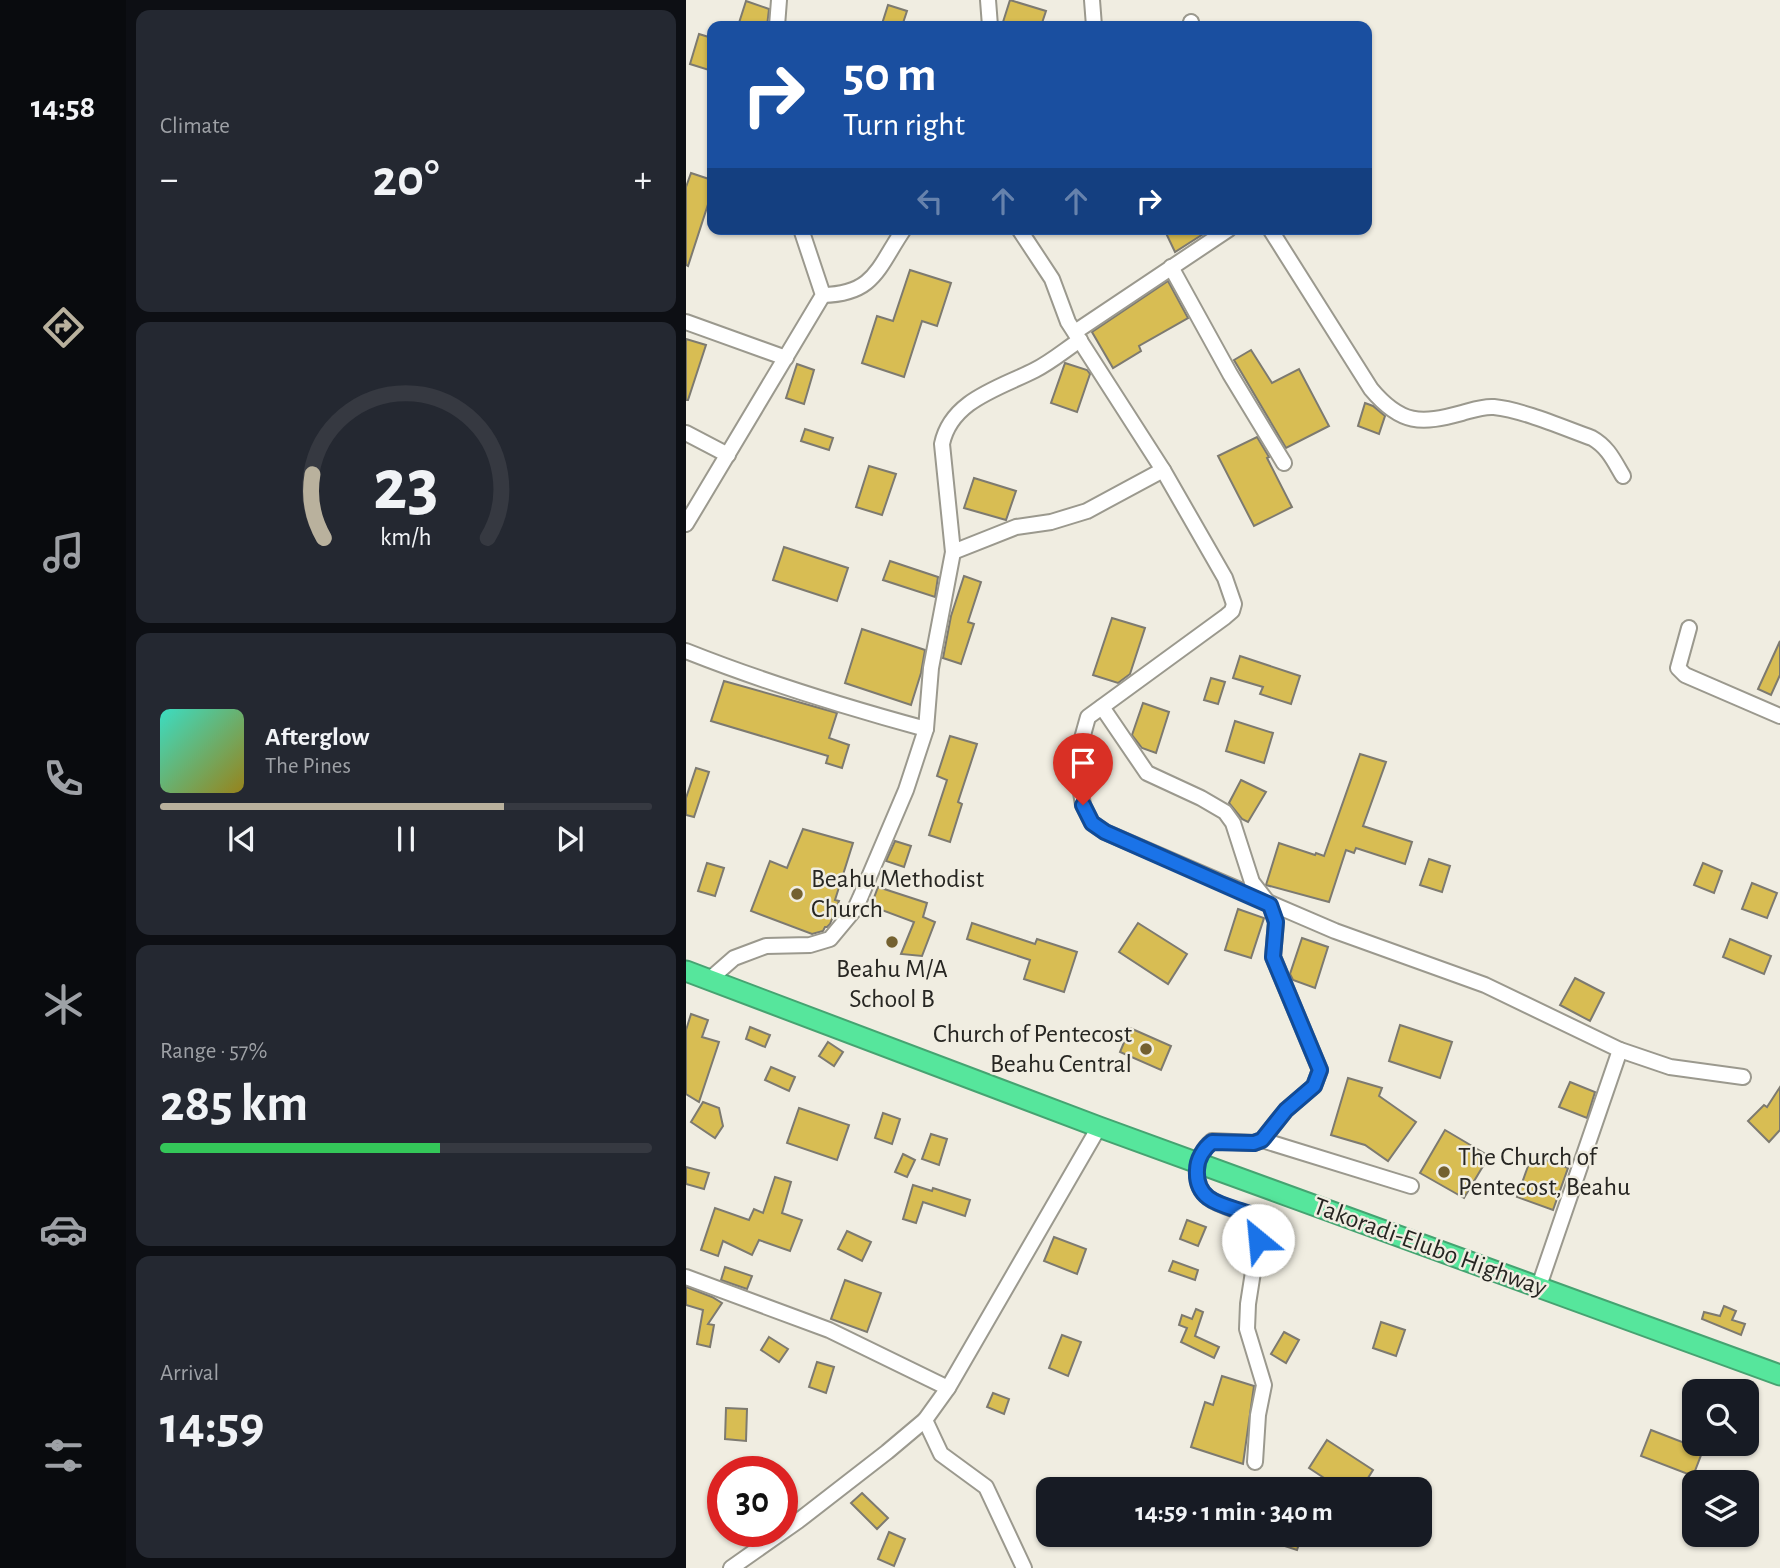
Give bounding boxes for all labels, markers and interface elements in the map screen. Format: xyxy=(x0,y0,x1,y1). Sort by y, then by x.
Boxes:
icon: right xyxy=(728,49,819,140)
text: 50 m xyxy=(843,51,937,100)
text: 14:58 xyxy=(31,91,95,123)
text: Turn right xyxy=(843,109,965,141)
text: Climate xyxy=(160,115,230,138)
text: 20° xyxy=(373,153,439,205)
text: − xyxy=(160,161,178,199)
text: + xyxy=(634,161,652,199)
icon: left xyxy=(911,182,949,220)
icon: ahead xyxy=(984,182,1022,220)
icon: ahead xyxy=(1057,182,1095,220)
icon: right xyxy=(1130,182,1168,220)
icon: directions xyxy=(39,303,88,352)
text: 23 xyxy=(373,451,439,524)
text: km/h xyxy=(380,525,432,550)
icon: music xyxy=(39,528,88,577)
text: Afterglow xyxy=(265,724,369,750)
pin xyxy=(1053,733,1113,805)
icon: arrive xyxy=(1064,744,1102,782)
icon: phone xyxy=(39,754,88,803)
text: The Pines xyxy=(265,755,351,778)
icon: previous xyxy=(223,820,261,858)
icon: pause xyxy=(387,820,425,858)
icon: next xyxy=(551,820,589,858)
place label: Beahu Methodist Church xyxy=(811,866,984,922)
marker: Beahu Methodist Church xyxy=(789,886,805,902)
marker: Beahu M/A School B xyxy=(884,934,900,950)
place label: Beahu M/A School B xyxy=(836,956,948,1012)
icon: climate xyxy=(39,980,88,1029)
place label: Church of Pentecost Beahu Central xyxy=(933,1021,1132,1077)
text: Range · 57% xyxy=(160,1040,267,1063)
marker: Church of Pentecost Beahu Central xyxy=(1138,1041,1154,1057)
text: 285 km xyxy=(160,1078,308,1130)
place label: The Church of Pentecost, Beahu xyxy=(1458,1144,1630,1200)
marker: The Church of Pentecost, Beahu xyxy=(1436,1164,1452,1180)
street label: Takoradi-Elubo Highway xyxy=(1310,1193,1550,1301)
position arrow xyxy=(1221,1203,1295,1277)
icon: car xyxy=(39,1205,88,1254)
text: Arrival xyxy=(160,1362,219,1385)
map controls xyxy=(1682,1379,1759,1547)
button: search xyxy=(1682,1379,1759,1456)
text: 14:59 xyxy=(160,1400,264,1452)
icon: filters xyxy=(39,1431,88,1480)
speed limit sign: 30 xyxy=(707,1456,798,1547)
button: layers xyxy=(1682,1470,1759,1547)
text: 14:59 · 1 min · 340 m xyxy=(1135,1499,1333,1525)

